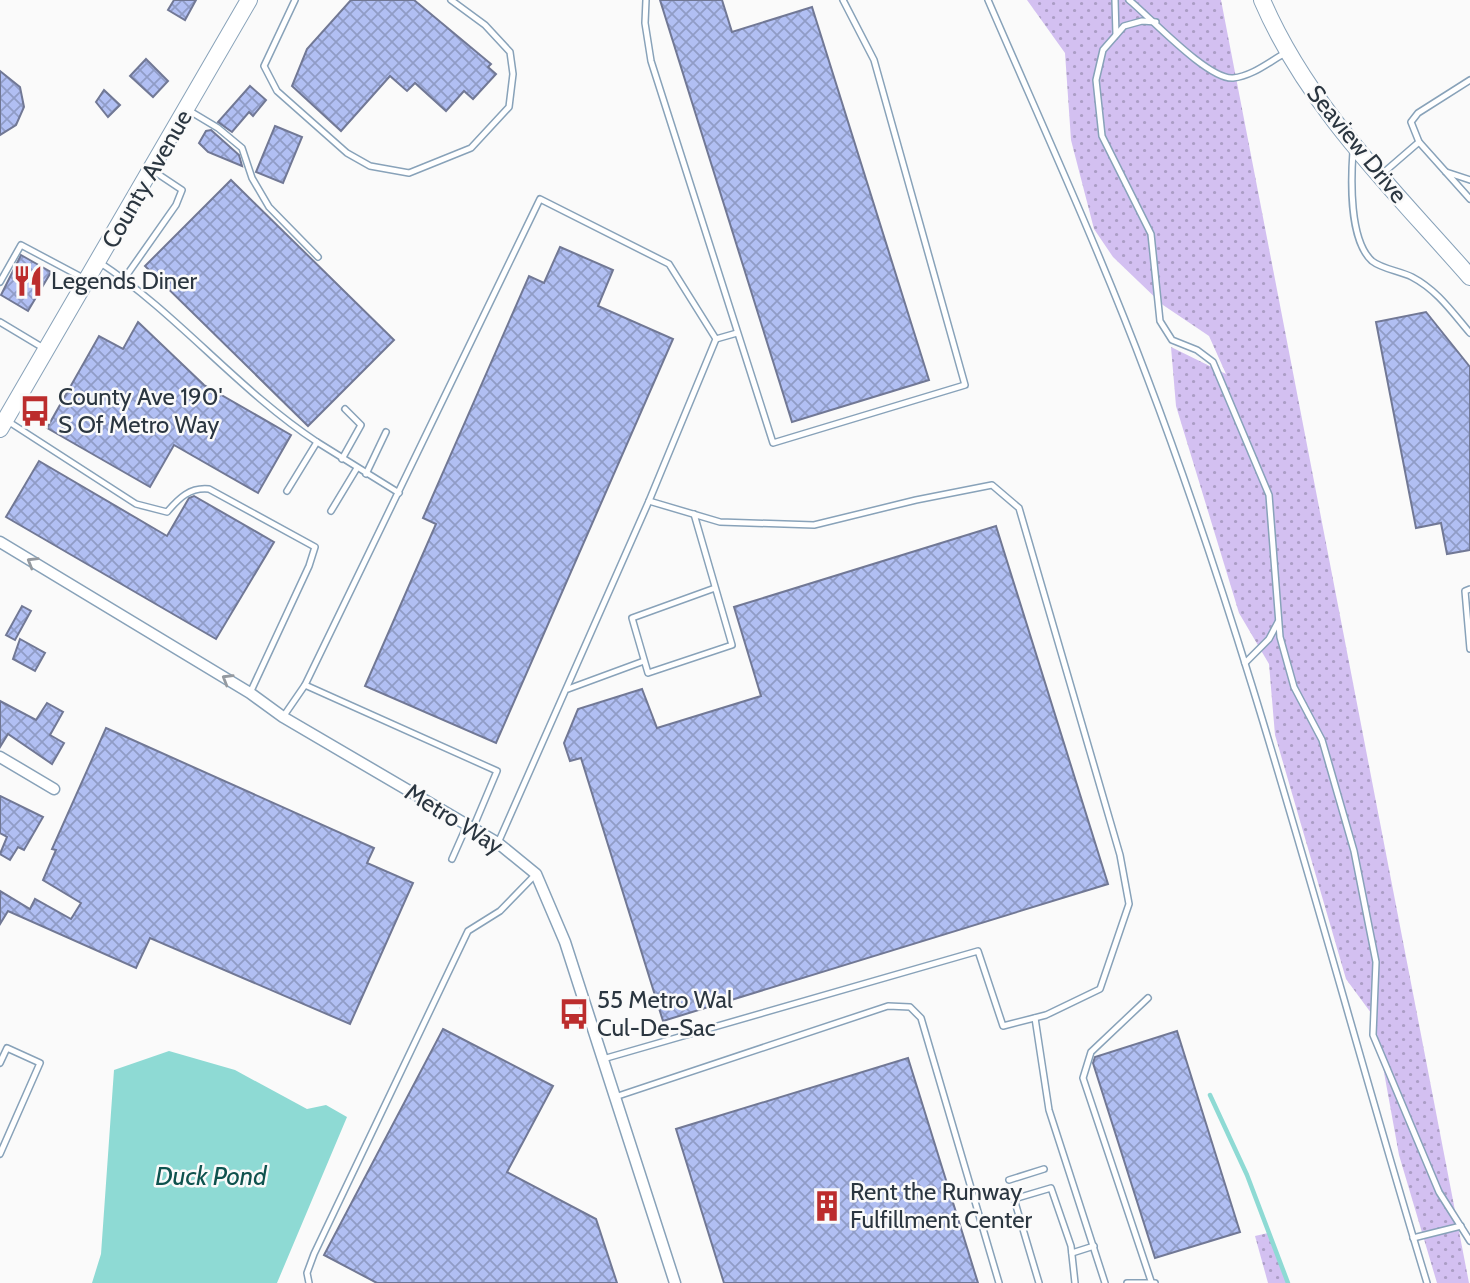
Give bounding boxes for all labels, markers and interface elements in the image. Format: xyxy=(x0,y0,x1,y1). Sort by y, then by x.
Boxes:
street label: Seaview Drive xyxy=(1301,79,1414,208)
street label: County Avenue xyxy=(95,104,198,253)
restaurant icon: Legends Diner xyxy=(11,264,45,298)
place label: Legends Diner xyxy=(51,266,197,295)
place label: County Ave 190' S Of Metro Way xyxy=(58,382,223,439)
bus stop icon: County Ave 190' S Of Metro Way xyxy=(18,394,52,428)
one-way arrow xyxy=(27,557,40,570)
one-way arrow xyxy=(222,674,235,687)
street label: Metro Way xyxy=(400,777,509,860)
place label: 55 Metro Wal Cul-De-Sac xyxy=(597,985,733,1042)
bus stop icon: 55 Metro Wal Cul-De-Sac xyxy=(557,997,591,1031)
water label: Duck Pond xyxy=(155,1160,268,1192)
place label: Rent the Runway Fulfillment Center xyxy=(850,1177,1033,1234)
building icon: Rent the Runway Fulfillment Center xyxy=(810,1189,844,1223)

